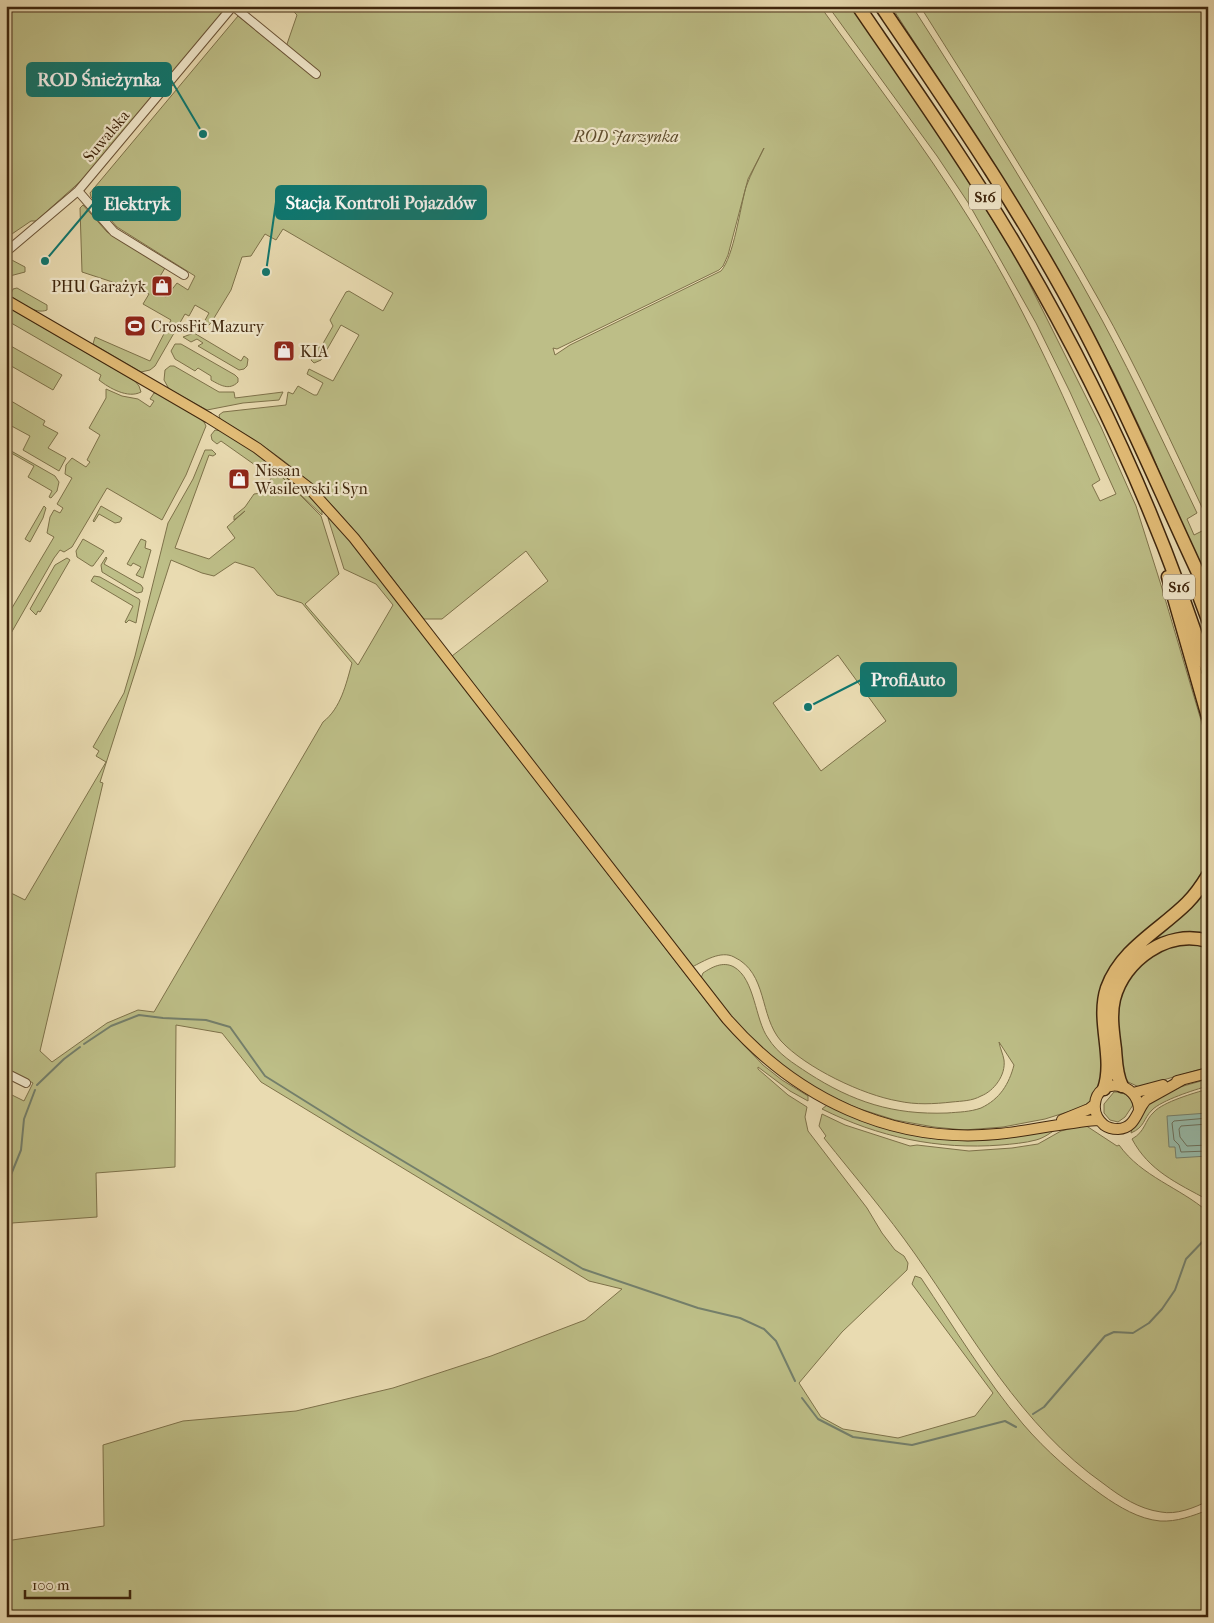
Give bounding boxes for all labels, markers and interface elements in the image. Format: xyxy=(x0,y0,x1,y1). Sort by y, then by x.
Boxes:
callout: ROD Śnieżynka xyxy=(27,63,171,96)
text: ROD Śnieżynka xyxy=(37,68,161,91)
street label: Suwalska xyxy=(79,106,134,166)
park label: ROD Jarzynka xyxy=(572,127,679,146)
road number: S16 xyxy=(969,184,1001,210)
callout: Stacja Kontroli Pojazdów xyxy=(276,186,486,219)
callout: Elektryk xyxy=(93,187,180,220)
text: Stacja Kontroli Pojazdów xyxy=(286,193,478,214)
text: Elektryk xyxy=(104,194,171,215)
shop icon: PHU Garażyk xyxy=(150,274,174,298)
place label: PHU Garażyk xyxy=(51,277,147,296)
sports icon: CrossFit Mazury xyxy=(123,314,147,338)
place label: CrossFit Mazury xyxy=(151,317,265,336)
shop icon: KIA xyxy=(272,339,296,363)
place label: KIA xyxy=(300,342,329,361)
place label: Nissan Wasilewski i Syn xyxy=(254,461,369,498)
shop icon: Nissan Wasilewski i Syn xyxy=(227,467,251,491)
road number: S16 xyxy=(1163,574,1195,600)
callout: ProfiAuto xyxy=(861,663,956,696)
text: ProfiAuto xyxy=(871,670,945,691)
scale bar xyxy=(25,1568,130,1600)
text: 100 m xyxy=(32,1576,70,1594)

